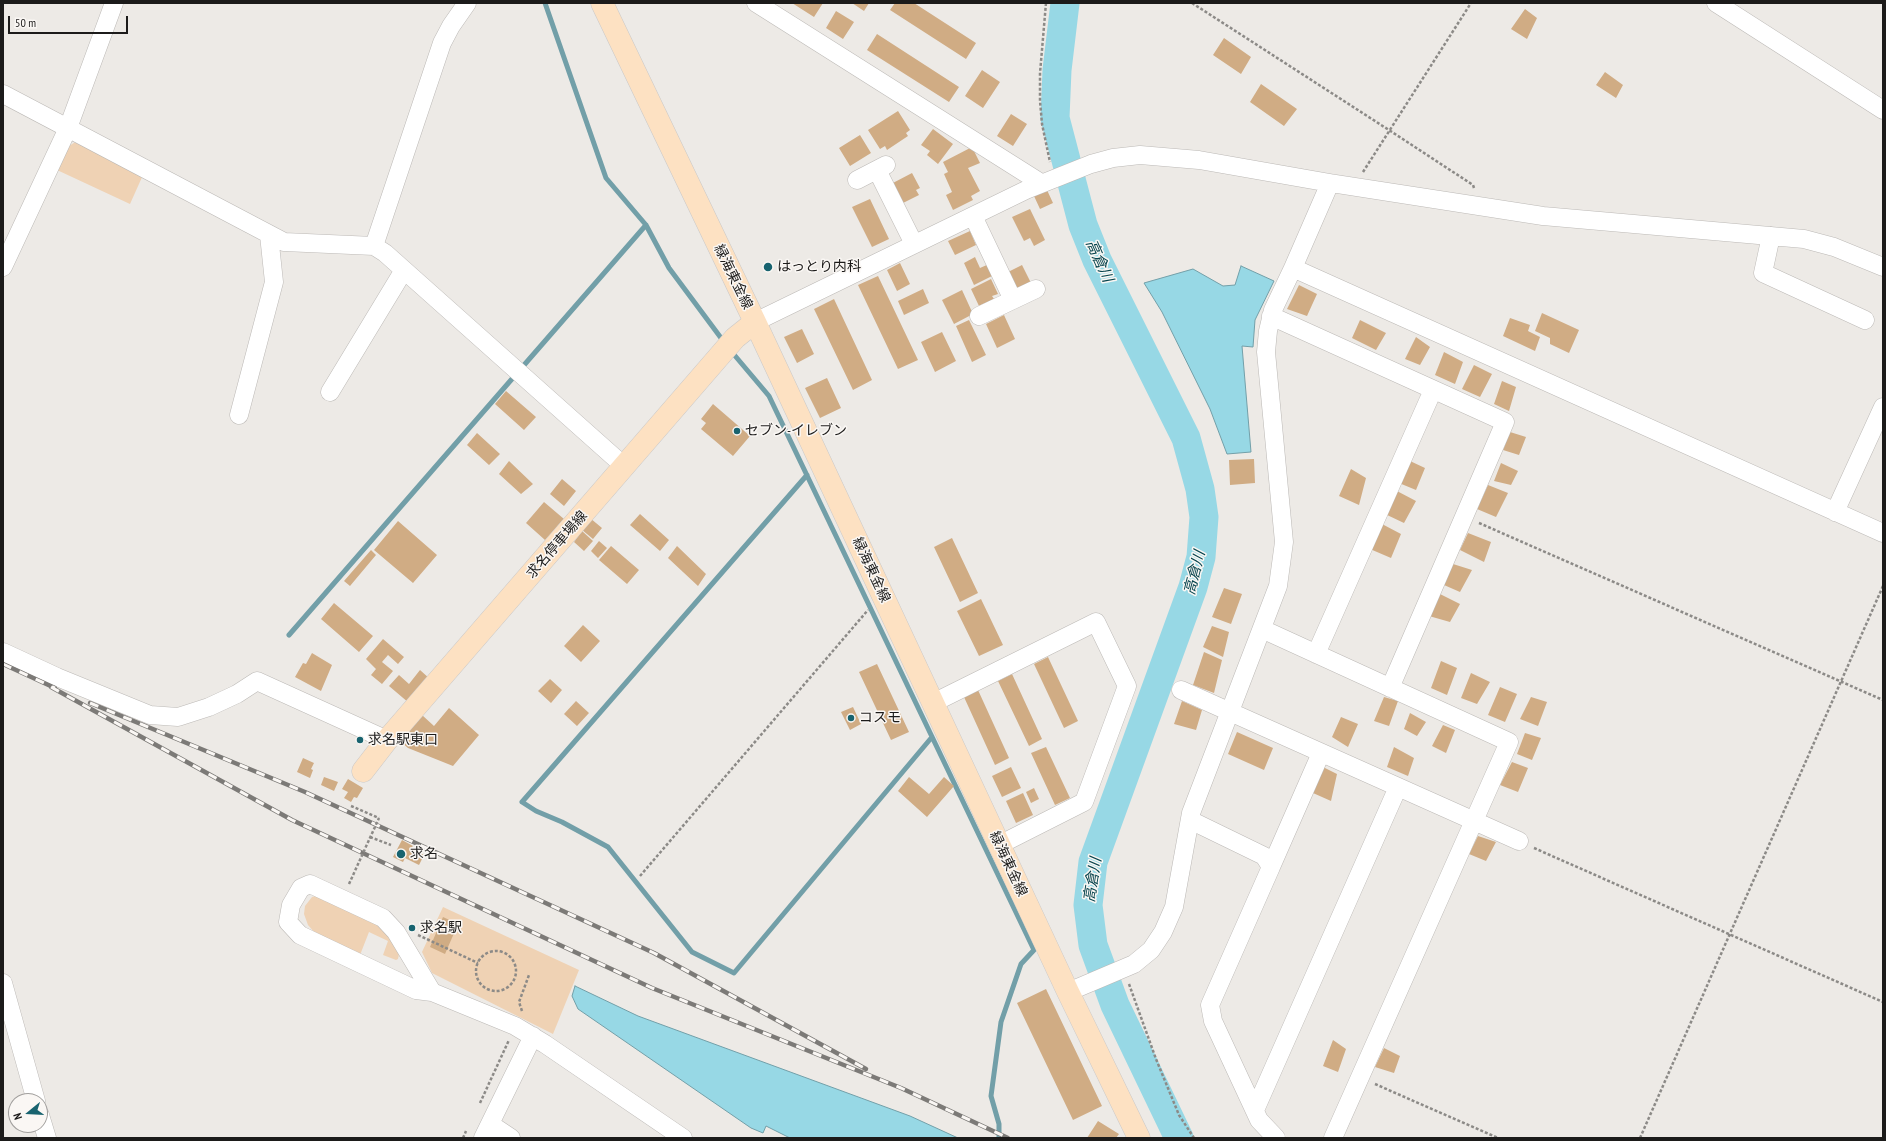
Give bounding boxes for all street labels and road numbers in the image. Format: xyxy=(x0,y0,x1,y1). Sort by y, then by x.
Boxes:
street label: 緑海東金線 xyxy=(710,242,756,312)
street label: 求名停車場線 xyxy=(523,508,591,582)
street label: 緑海東金線 xyxy=(849,535,893,605)
street label: 緑海東金線 xyxy=(986,829,1030,899)

